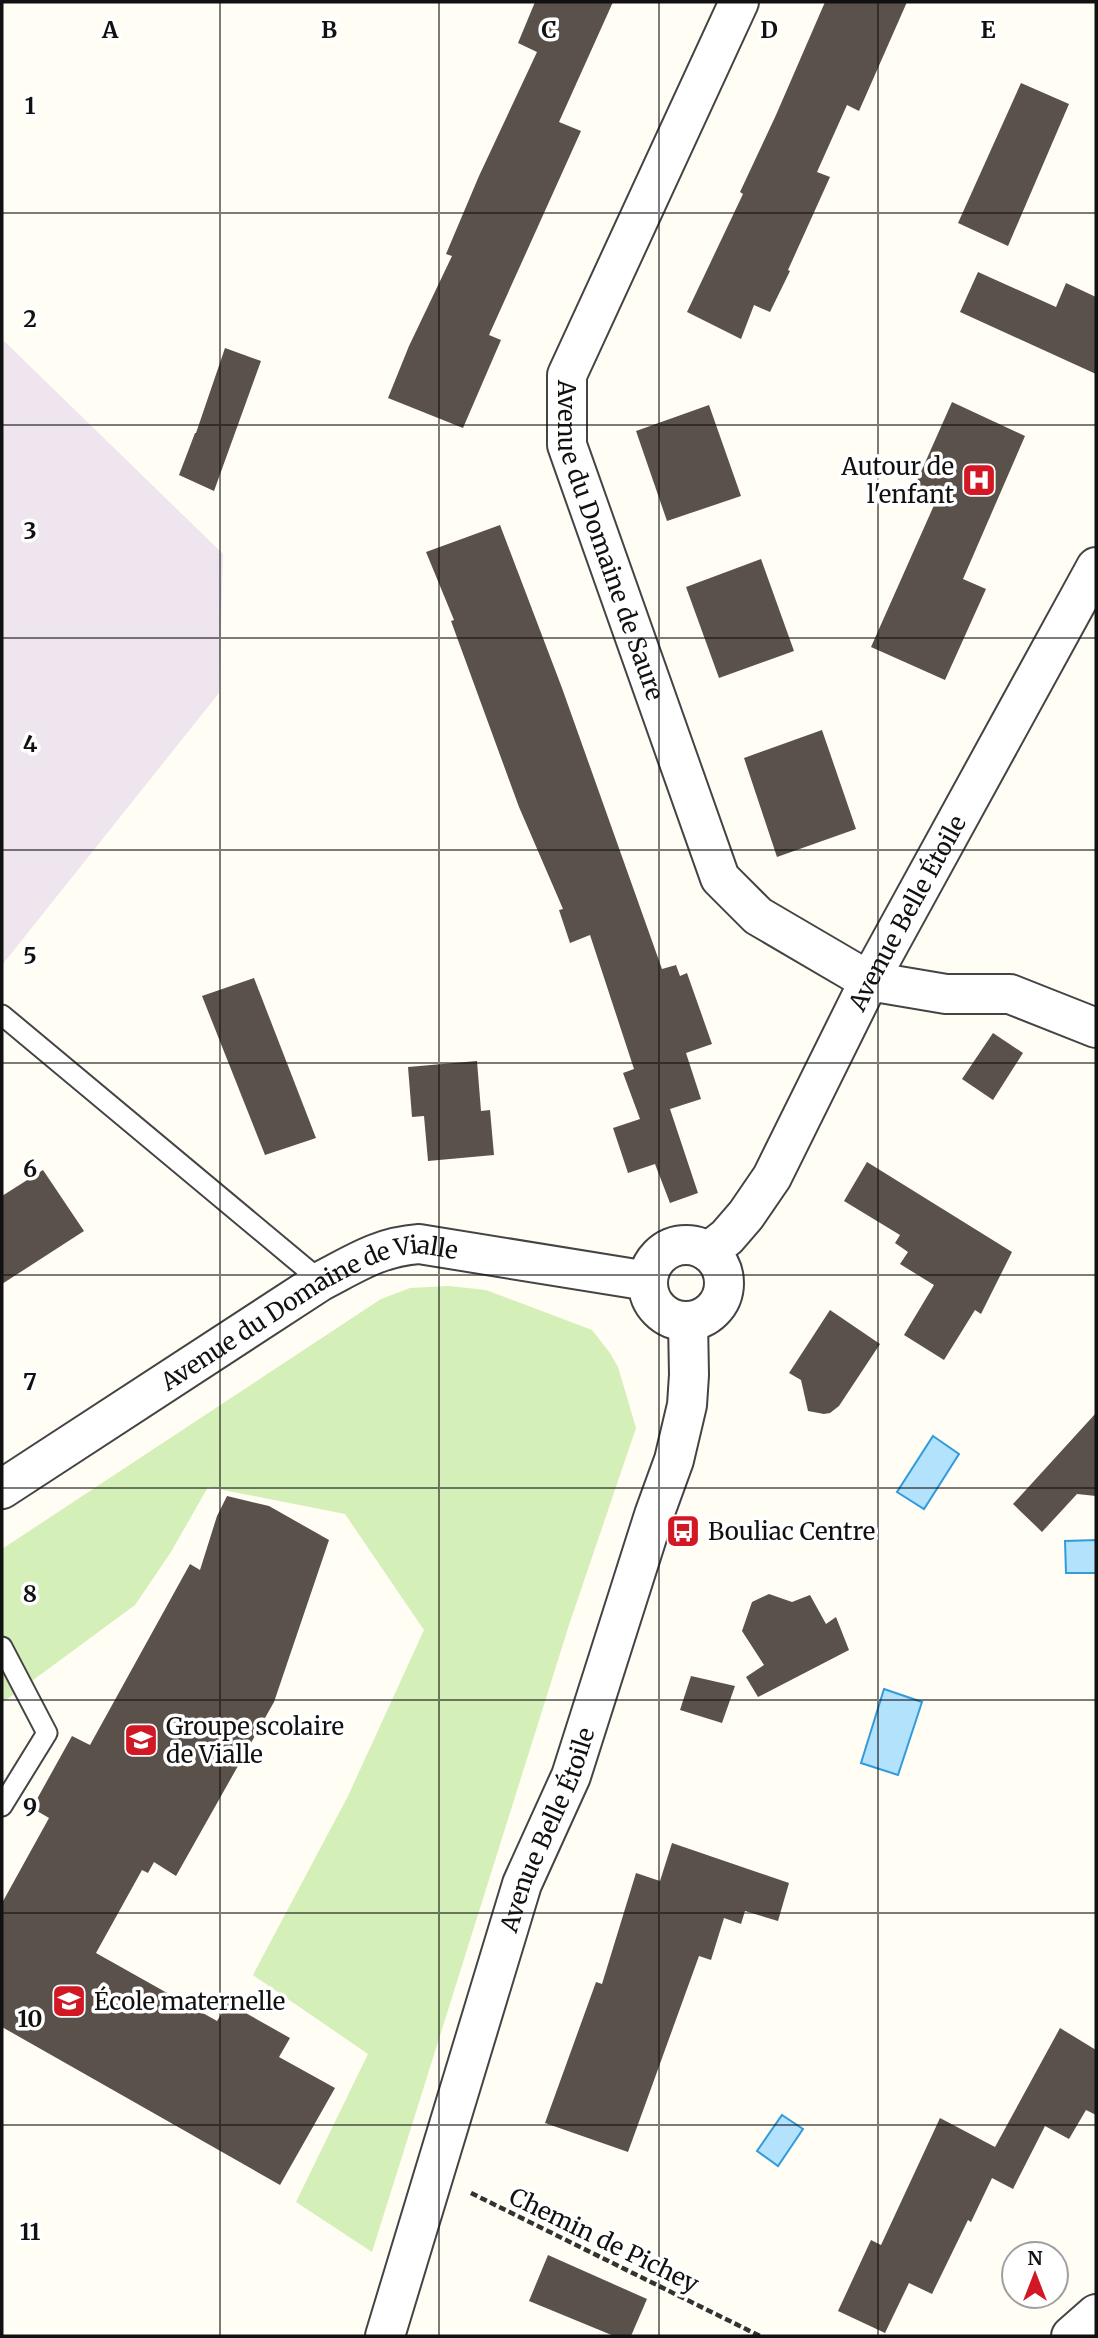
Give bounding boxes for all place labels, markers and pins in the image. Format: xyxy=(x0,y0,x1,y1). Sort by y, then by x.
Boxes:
place label: Autour de l'enfant xyxy=(840,451,955,510)
hospital icon: Autour de l'enfant xyxy=(960,461,998,499)
bus stop icon: Bouliac Centre xyxy=(664,1512,702,1550)
place label: Bouliac Centre xyxy=(708,1516,875,1547)
place label: Groupe scolaire de Vialle xyxy=(166,1711,344,1770)
school or university icon: Groupe scolaire de Vialle xyxy=(122,1721,160,1759)
school or university icon: École maternelle xyxy=(50,1982,88,2020)
place label: École maternelle xyxy=(94,1985,285,2017)

